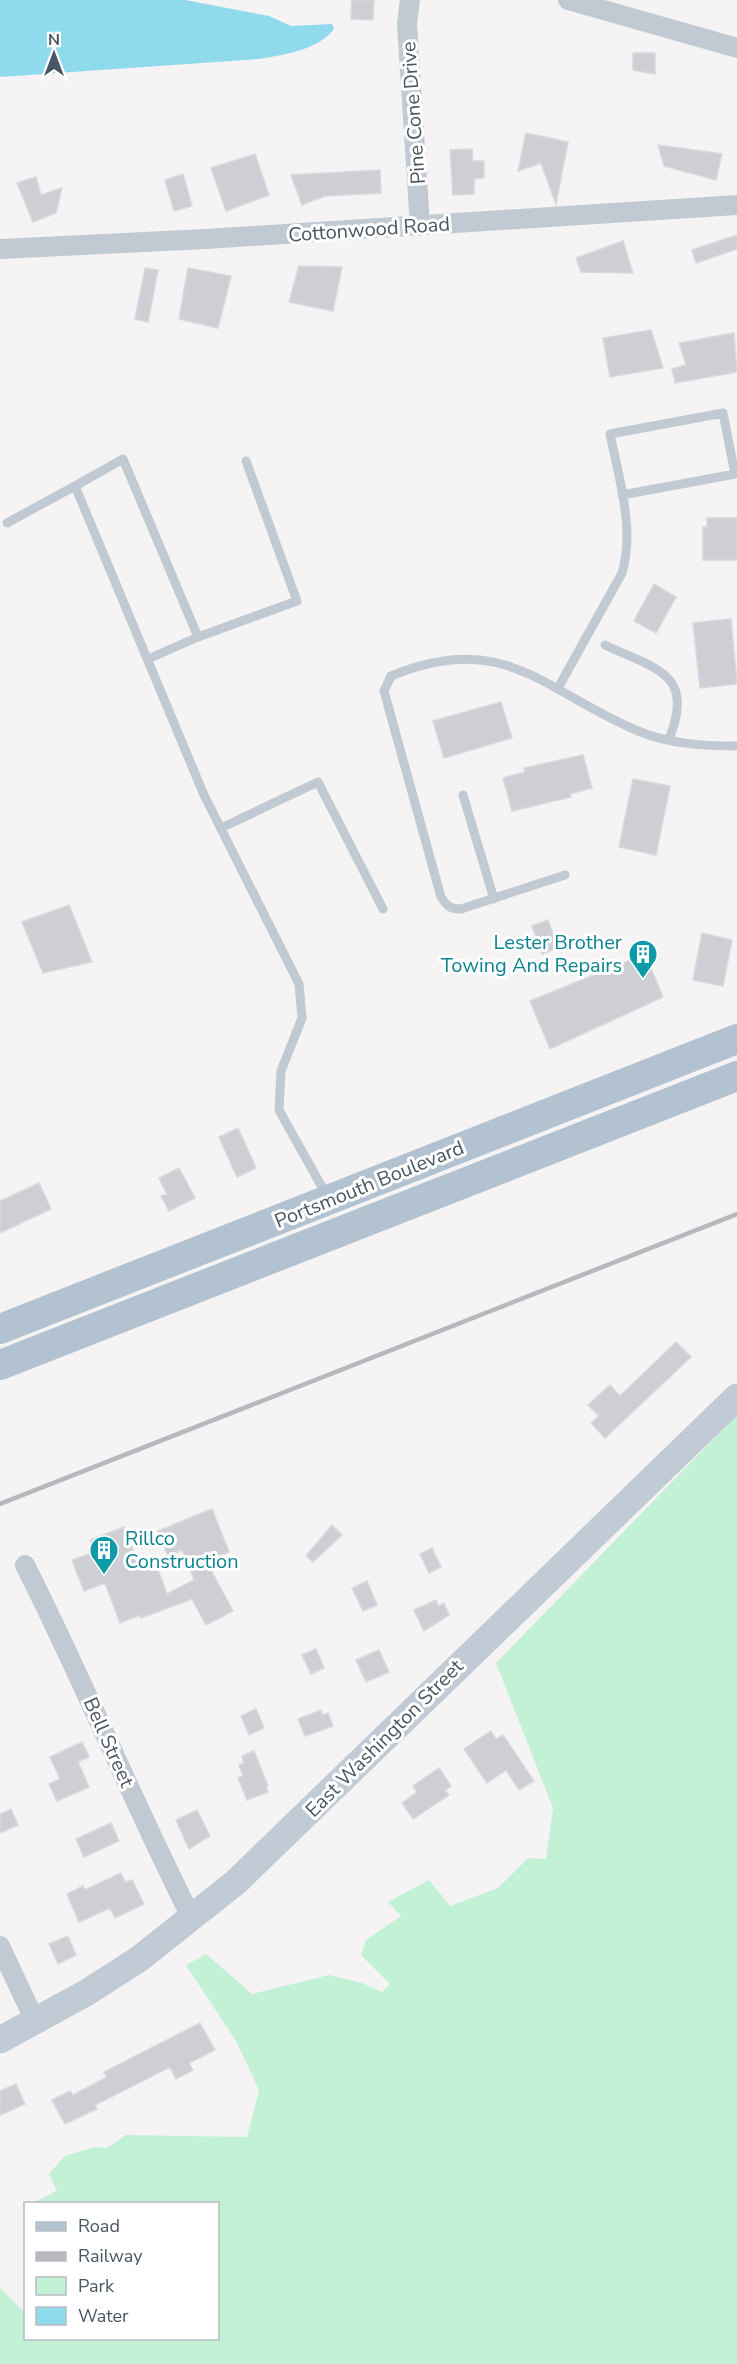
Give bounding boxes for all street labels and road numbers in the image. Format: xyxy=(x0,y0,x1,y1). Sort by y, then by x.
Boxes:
street label: Pine Cone Drive xyxy=(395,41,432,185)
street label: Cottonwood Road xyxy=(287,210,451,249)
street label: Portsmouth Boulevard xyxy=(270,1134,468,1235)
street label: East Washington Street xyxy=(299,1653,470,1823)
street label: Bell Street xyxy=(77,1693,141,1792)

